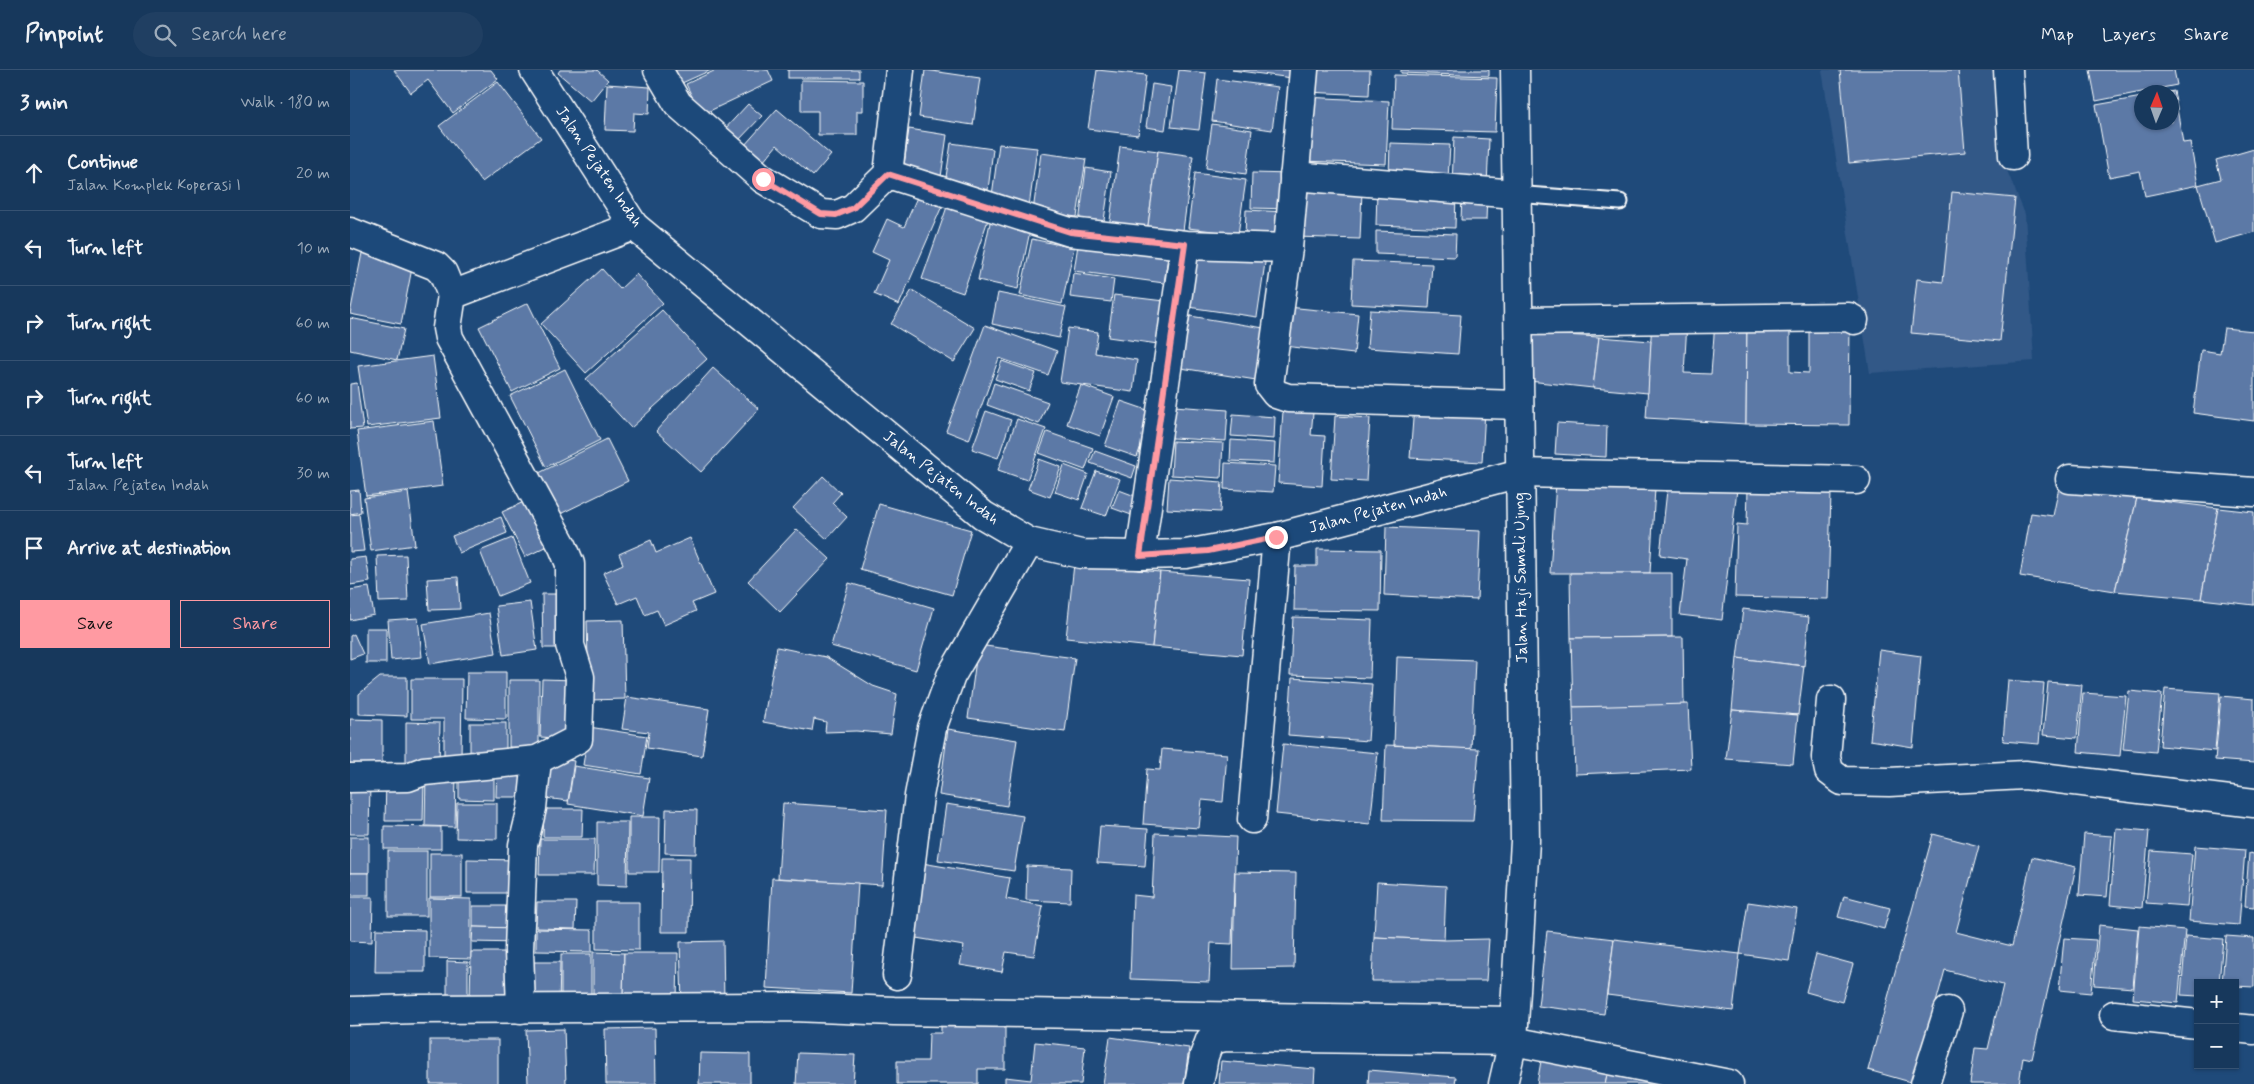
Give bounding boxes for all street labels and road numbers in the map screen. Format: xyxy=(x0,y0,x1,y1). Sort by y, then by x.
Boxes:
street label: Jalan Pejaten Indah xyxy=(551,102,647,232)
street label: Jalan Pejaten Indah xyxy=(879,426,1003,530)
street label: Jalan Pejaten Indah xyxy=(1307,481,1449,539)
street label: Jalan Haji Samali Ujung xyxy=(1509,492,1534,664)

